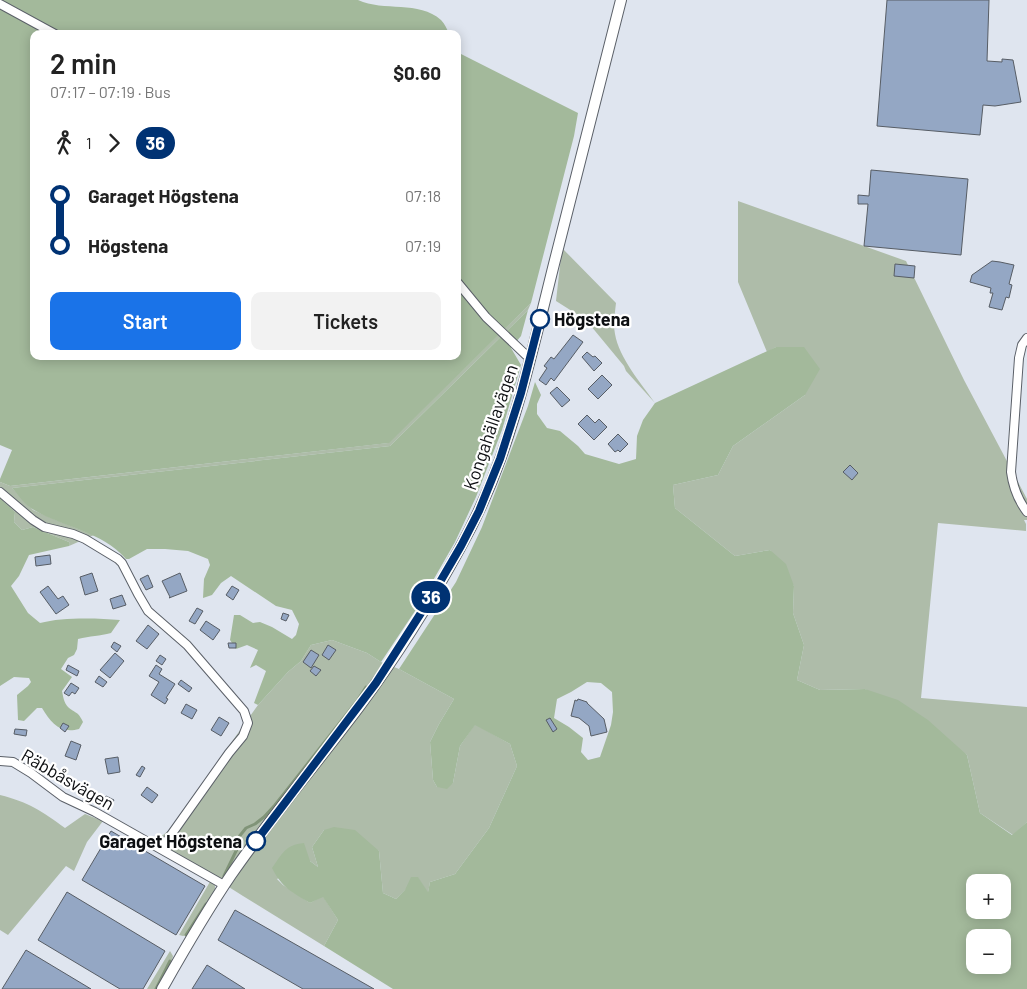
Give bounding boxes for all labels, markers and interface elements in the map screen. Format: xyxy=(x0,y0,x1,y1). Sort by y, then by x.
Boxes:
text: 2 min xyxy=(50,46,117,80)
text: $0.60 xyxy=(393,61,441,84)
text: 07:17 – 07:19 · Bus xyxy=(50,82,171,101)
icon: walk xyxy=(50,129,78,157)
icon: forward xyxy=(100,129,128,157)
text: 36 xyxy=(146,132,165,154)
text: 1 xyxy=(86,133,92,152)
text: Garaget Högstena xyxy=(88,184,239,207)
text: 07:18 xyxy=(405,186,441,205)
text: Högstena xyxy=(88,234,168,257)
text: 07:19 xyxy=(405,236,441,255)
button: Start xyxy=(50,292,241,350)
button: Tickets xyxy=(251,292,441,350)
place label: Högstena xyxy=(554,308,630,330)
marker: Högstena xyxy=(530,309,550,329)
street label: Kongahällavägen xyxy=(458,361,522,493)
line badge: 36 xyxy=(408,581,454,613)
text: 36 xyxy=(421,586,441,608)
street label: Räbbåsvägen xyxy=(18,744,118,814)
place label: Garaget Högstena xyxy=(99,830,242,852)
marker: Garaget Högstena xyxy=(246,831,266,851)
map controls xyxy=(966,874,1011,974)
button: + xyxy=(966,874,1011,919)
button: − xyxy=(966,929,1011,974)

